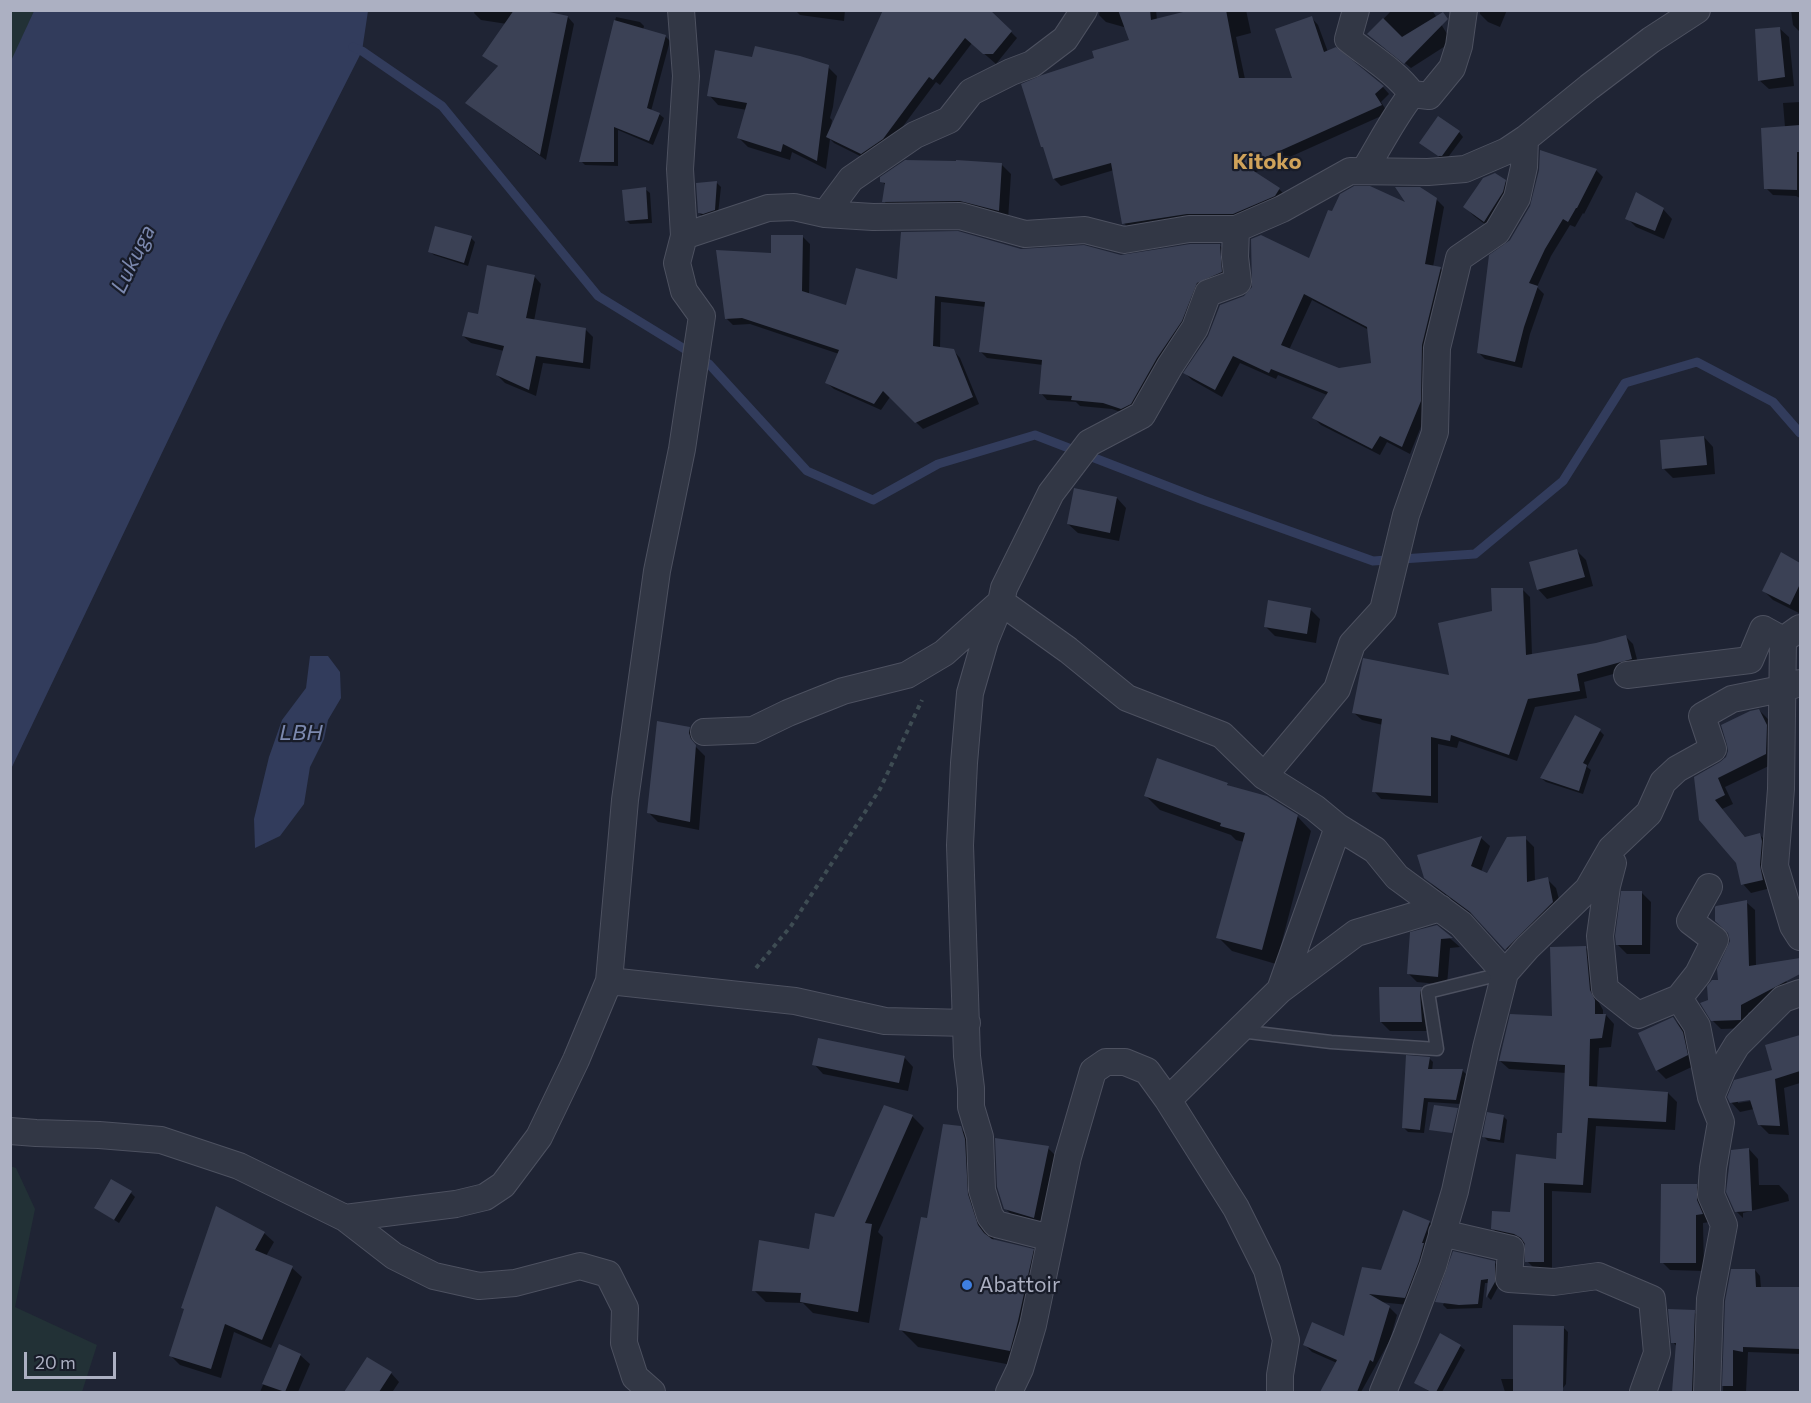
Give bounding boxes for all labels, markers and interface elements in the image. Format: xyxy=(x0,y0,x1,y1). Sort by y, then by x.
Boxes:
district label: Kitoko xyxy=(1232,149,1302,175)
water label: Lukuga xyxy=(105,221,161,297)
water label: LBH xyxy=(279,720,323,746)
place label: Abattoir xyxy=(979,1272,1060,1298)
marker: Abattoir xyxy=(960,1278,974,1292)
scale bar xyxy=(27,1340,118,1378)
text: 20 m xyxy=(35,1351,76,1373)

